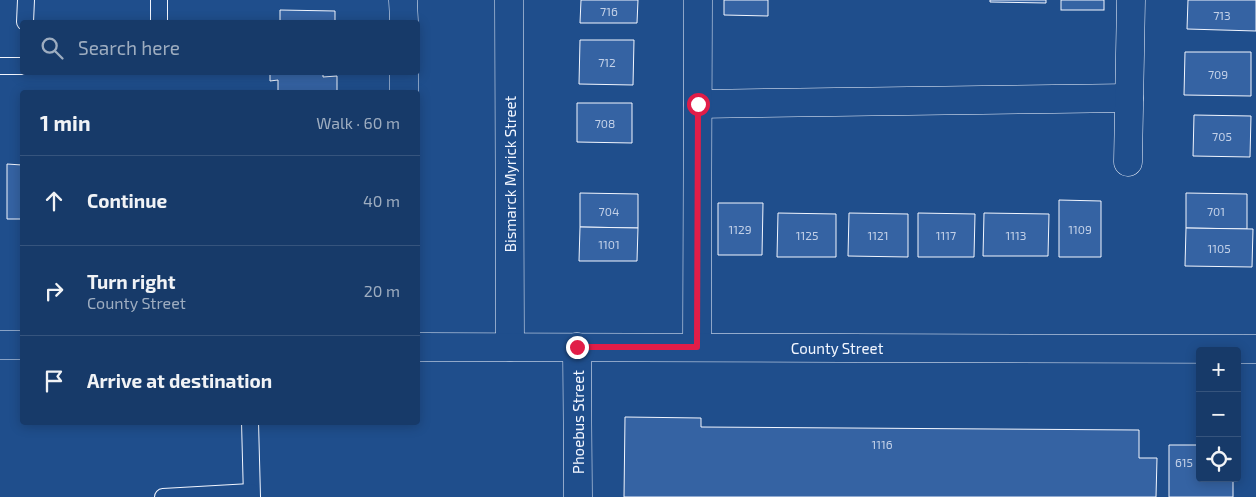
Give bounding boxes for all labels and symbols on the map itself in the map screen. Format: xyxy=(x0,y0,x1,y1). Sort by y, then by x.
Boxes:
house number: 716 xyxy=(600,4,618,18)
house number: 713 xyxy=(1213,8,1231,22)
house number: 712 xyxy=(598,55,616,69)
house number: 709 xyxy=(1208,67,1228,81)
route start xyxy=(687,93,710,116)
street label: Bismarck Myrick Street xyxy=(501,95,519,252)
house number: 708 xyxy=(595,116,615,130)
house number: 705 xyxy=(1212,129,1232,143)
house number: 704 xyxy=(599,204,619,218)
house number: 701 xyxy=(1207,204,1225,218)
house number: 1129 xyxy=(728,222,752,236)
house number: 1109 xyxy=(1068,222,1092,236)
house number: 1125 xyxy=(796,228,818,242)
house number: 1121 xyxy=(867,228,889,242)
house number: 1117 xyxy=(936,228,956,242)
house number: 1113 xyxy=(1005,228,1027,242)
house number: 1101 xyxy=(598,237,620,251)
house number: 1105 xyxy=(1207,241,1231,255)
route end xyxy=(566,336,589,359)
street label: County Street xyxy=(791,339,884,357)
street label: Phoebus Street xyxy=(569,370,587,474)
house number: 1116 xyxy=(871,437,893,451)
house number: 615 xyxy=(1175,455,1193,469)

